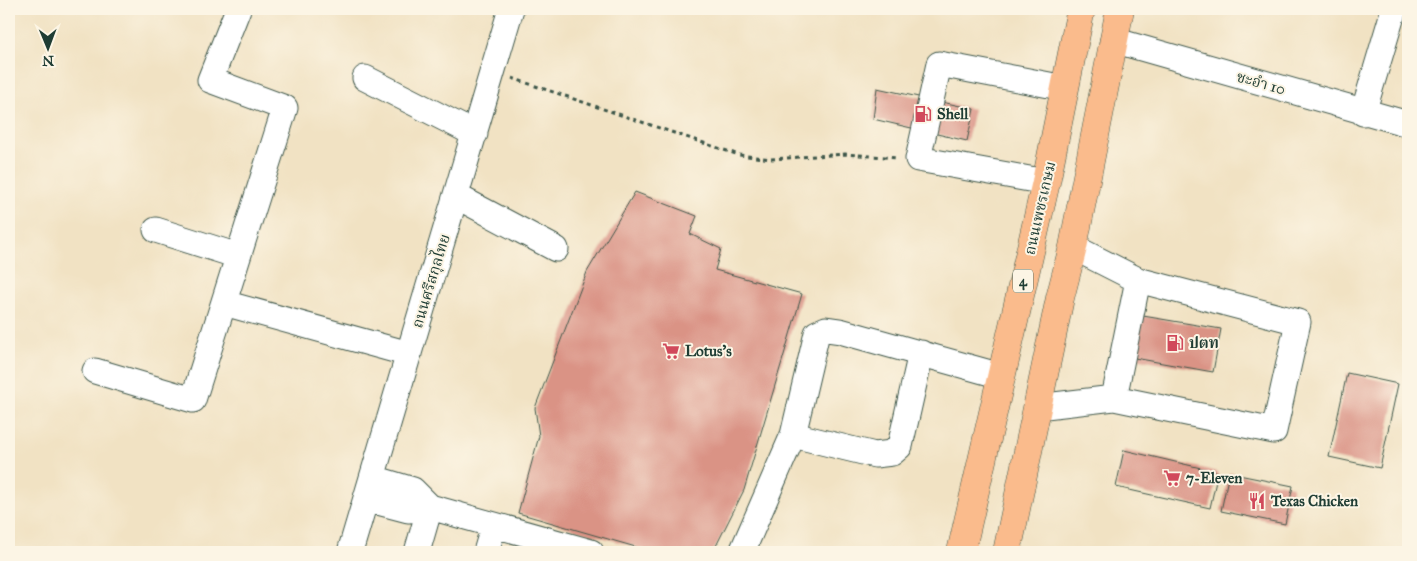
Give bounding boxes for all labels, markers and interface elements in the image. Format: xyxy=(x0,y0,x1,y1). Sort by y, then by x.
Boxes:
north arrow xyxy=(22,22,72,72)
text: N xyxy=(42,52,54,69)
street label: ชะอำ 10 xyxy=(1235,67,1287,99)
fuel station icon: Shell xyxy=(913,104,933,124)
place label: Shell xyxy=(937,105,969,123)
street label: ถนนเพชรเกษม xyxy=(1020,159,1060,257)
street label: ถนนศรีสกุลไทย xyxy=(406,231,456,331)
road number: 4 xyxy=(1013,270,1033,292)
fuel station icon: ปตท xyxy=(1165,333,1185,353)
place label: ปตท xyxy=(1189,334,1219,352)
supermarket icon: Lotus's xyxy=(661,341,681,361)
place label: Lotus's xyxy=(685,342,732,360)
supermarket icon: 7-Eleven xyxy=(1162,468,1182,488)
place label: 7-Eleven xyxy=(1186,469,1243,487)
restaurant icon: Texas Chicken xyxy=(1247,491,1267,511)
place label: Texas Chicken xyxy=(1270,492,1359,510)

